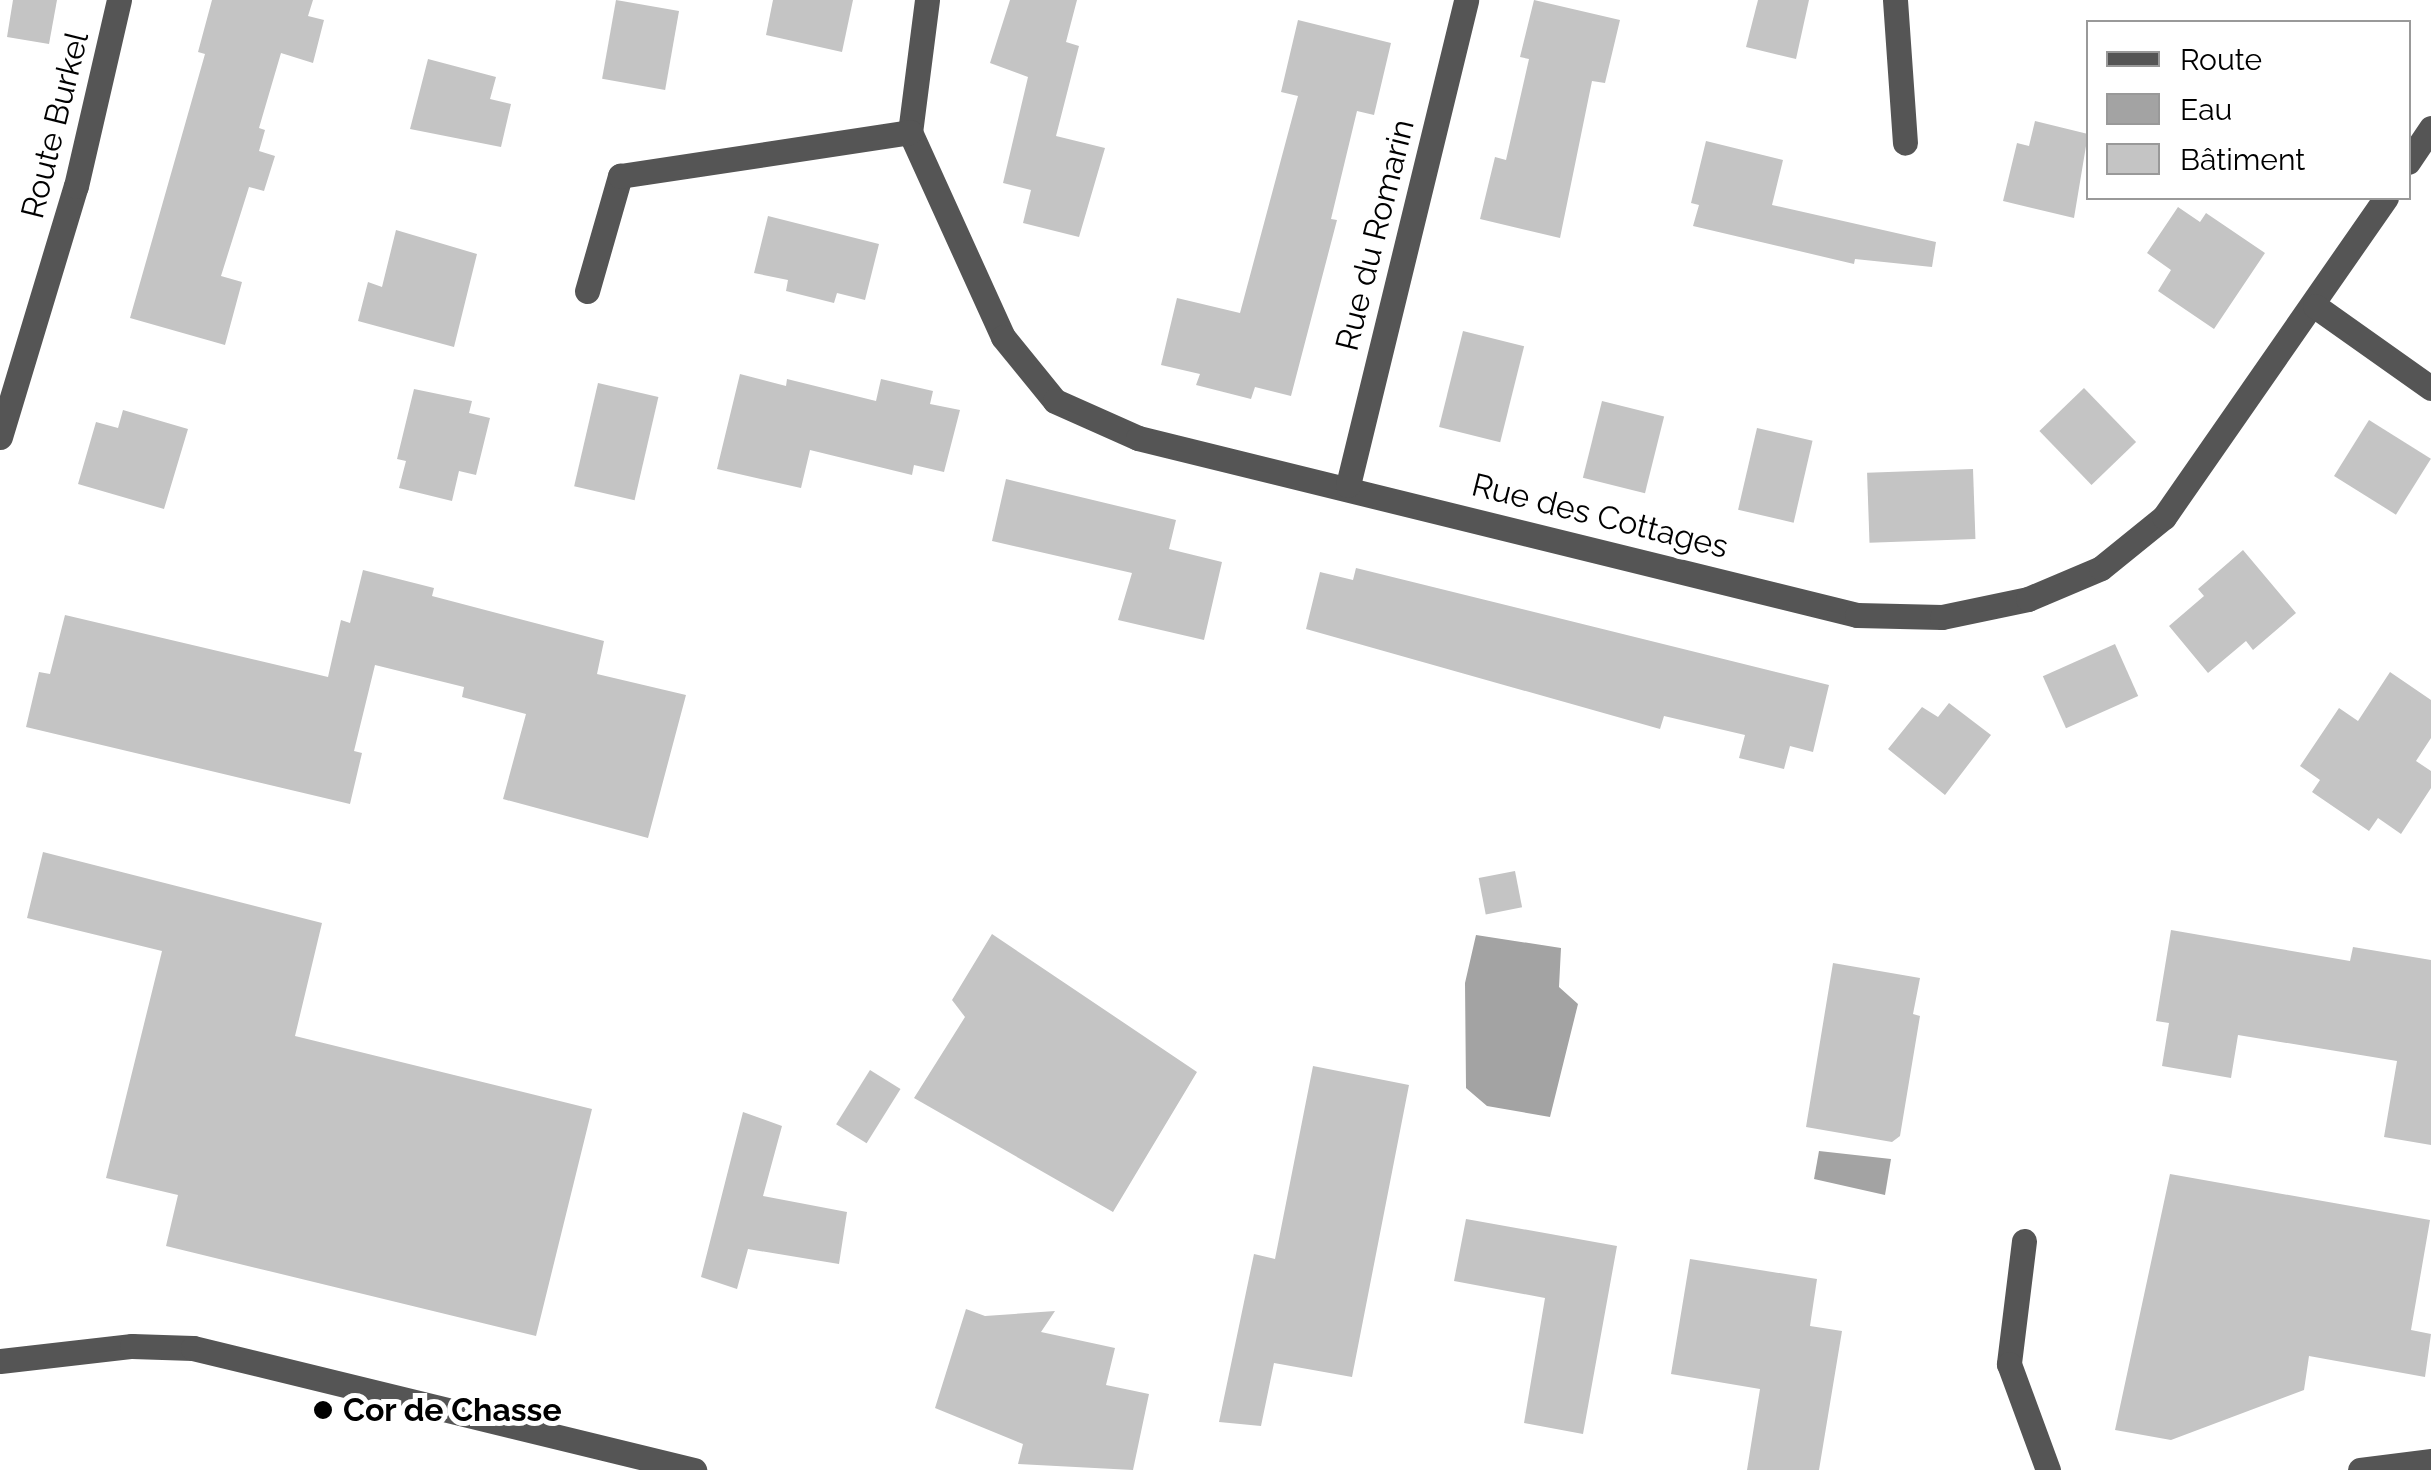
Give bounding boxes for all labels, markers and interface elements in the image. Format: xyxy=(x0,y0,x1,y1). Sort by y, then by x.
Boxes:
legend xyxy=(2086,20,2411,200)
street label: Route Burkel xyxy=(13,28,97,222)
text: Route xyxy=(2180,42,2262,77)
text: Eau xyxy=(2180,92,2232,127)
street label: Rue du Romarin xyxy=(1328,115,1422,355)
text: Bâtiment xyxy=(2180,142,2305,177)
street label: Rue des Cottages xyxy=(1468,466,1732,566)
place label: Cor de Chasse xyxy=(343,1391,562,1429)
marker: Cor de Chasse xyxy=(312,1399,334,1421)

